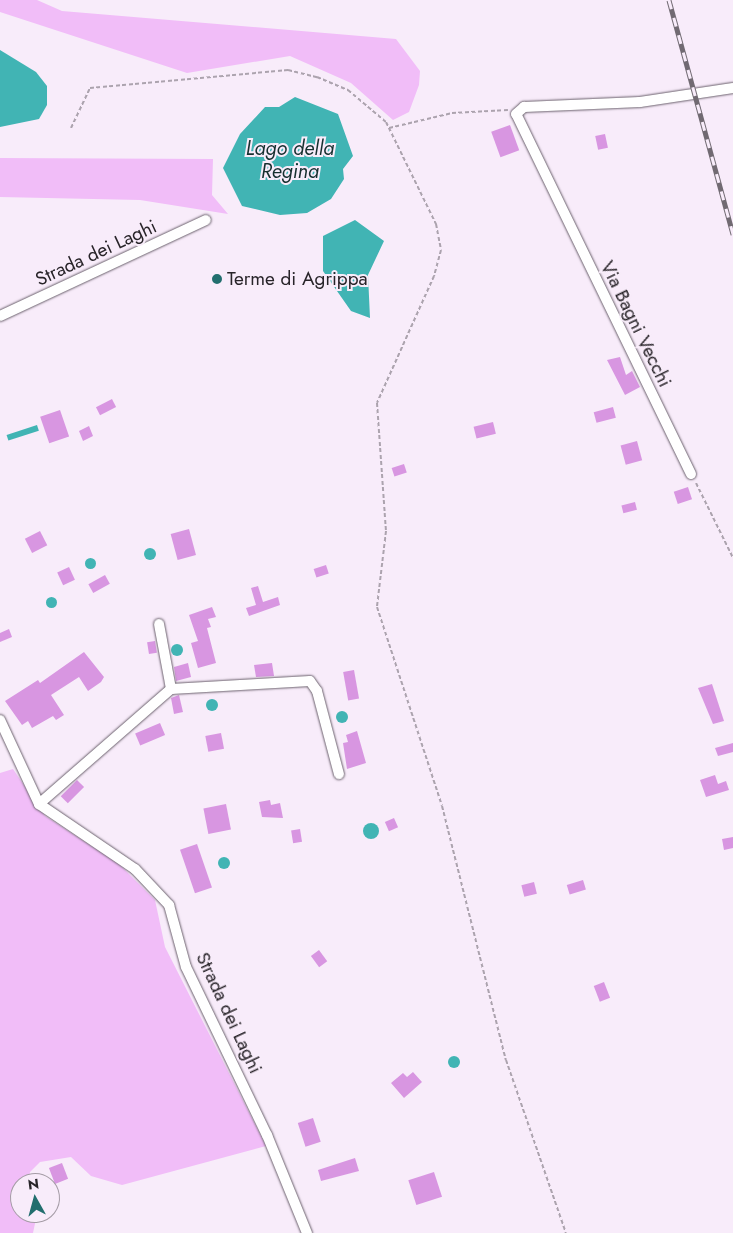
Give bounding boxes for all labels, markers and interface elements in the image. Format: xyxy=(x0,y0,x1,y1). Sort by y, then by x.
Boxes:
water label: Lago della Regina xyxy=(246,137,334,184)
street label: Strada dei Laghi xyxy=(32,215,160,291)
street label: Via Bagni Vecchi xyxy=(596,257,676,391)
place label: Terme di Agrippa xyxy=(227,268,368,290)
marker: Terme di Agrippa xyxy=(211,273,223,285)
street label: Strada dei Laghi xyxy=(191,949,267,1077)
north arrow xyxy=(10,1173,60,1223)
text: N xyxy=(27,1174,40,1195)

